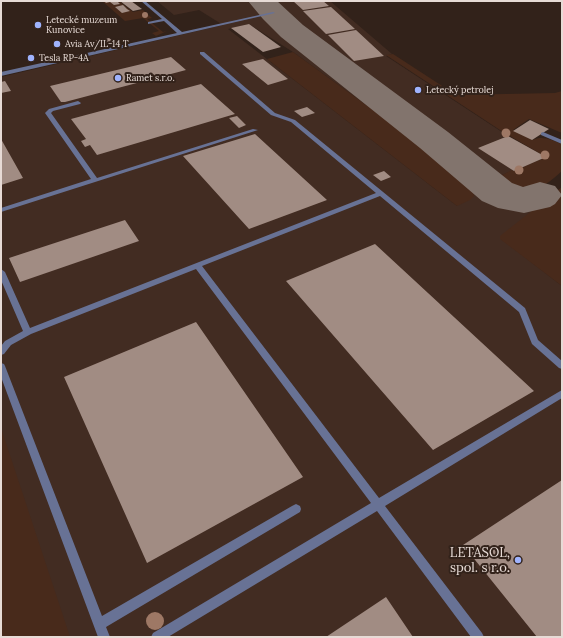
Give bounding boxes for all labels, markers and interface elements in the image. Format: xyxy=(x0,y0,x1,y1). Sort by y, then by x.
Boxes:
place label: Letecké muzeum Kunovice xyxy=(46,15,117,36)
marker: Letecké muzeum Kunovice xyxy=(33,20,43,30)
marker: Avia Av/IL-14 T xyxy=(52,39,62,49)
place label: Avia Av/IL-14 T xyxy=(65,39,128,49)
marker: Tesla RP-4A xyxy=(26,53,36,63)
place label: Tesla RP-4A xyxy=(39,53,89,63)
marker: Ramet s.r.o. xyxy=(113,73,123,83)
place label: Ramet s.r.o. xyxy=(126,73,175,83)
marker: Letecký petrolej xyxy=(413,85,423,95)
place label: Letecký petrolej xyxy=(426,85,494,95)
place label: LETASOL, spol. s r.o. xyxy=(450,545,510,576)
marker: LETASOL, spol. s r.o. xyxy=(513,555,523,565)

